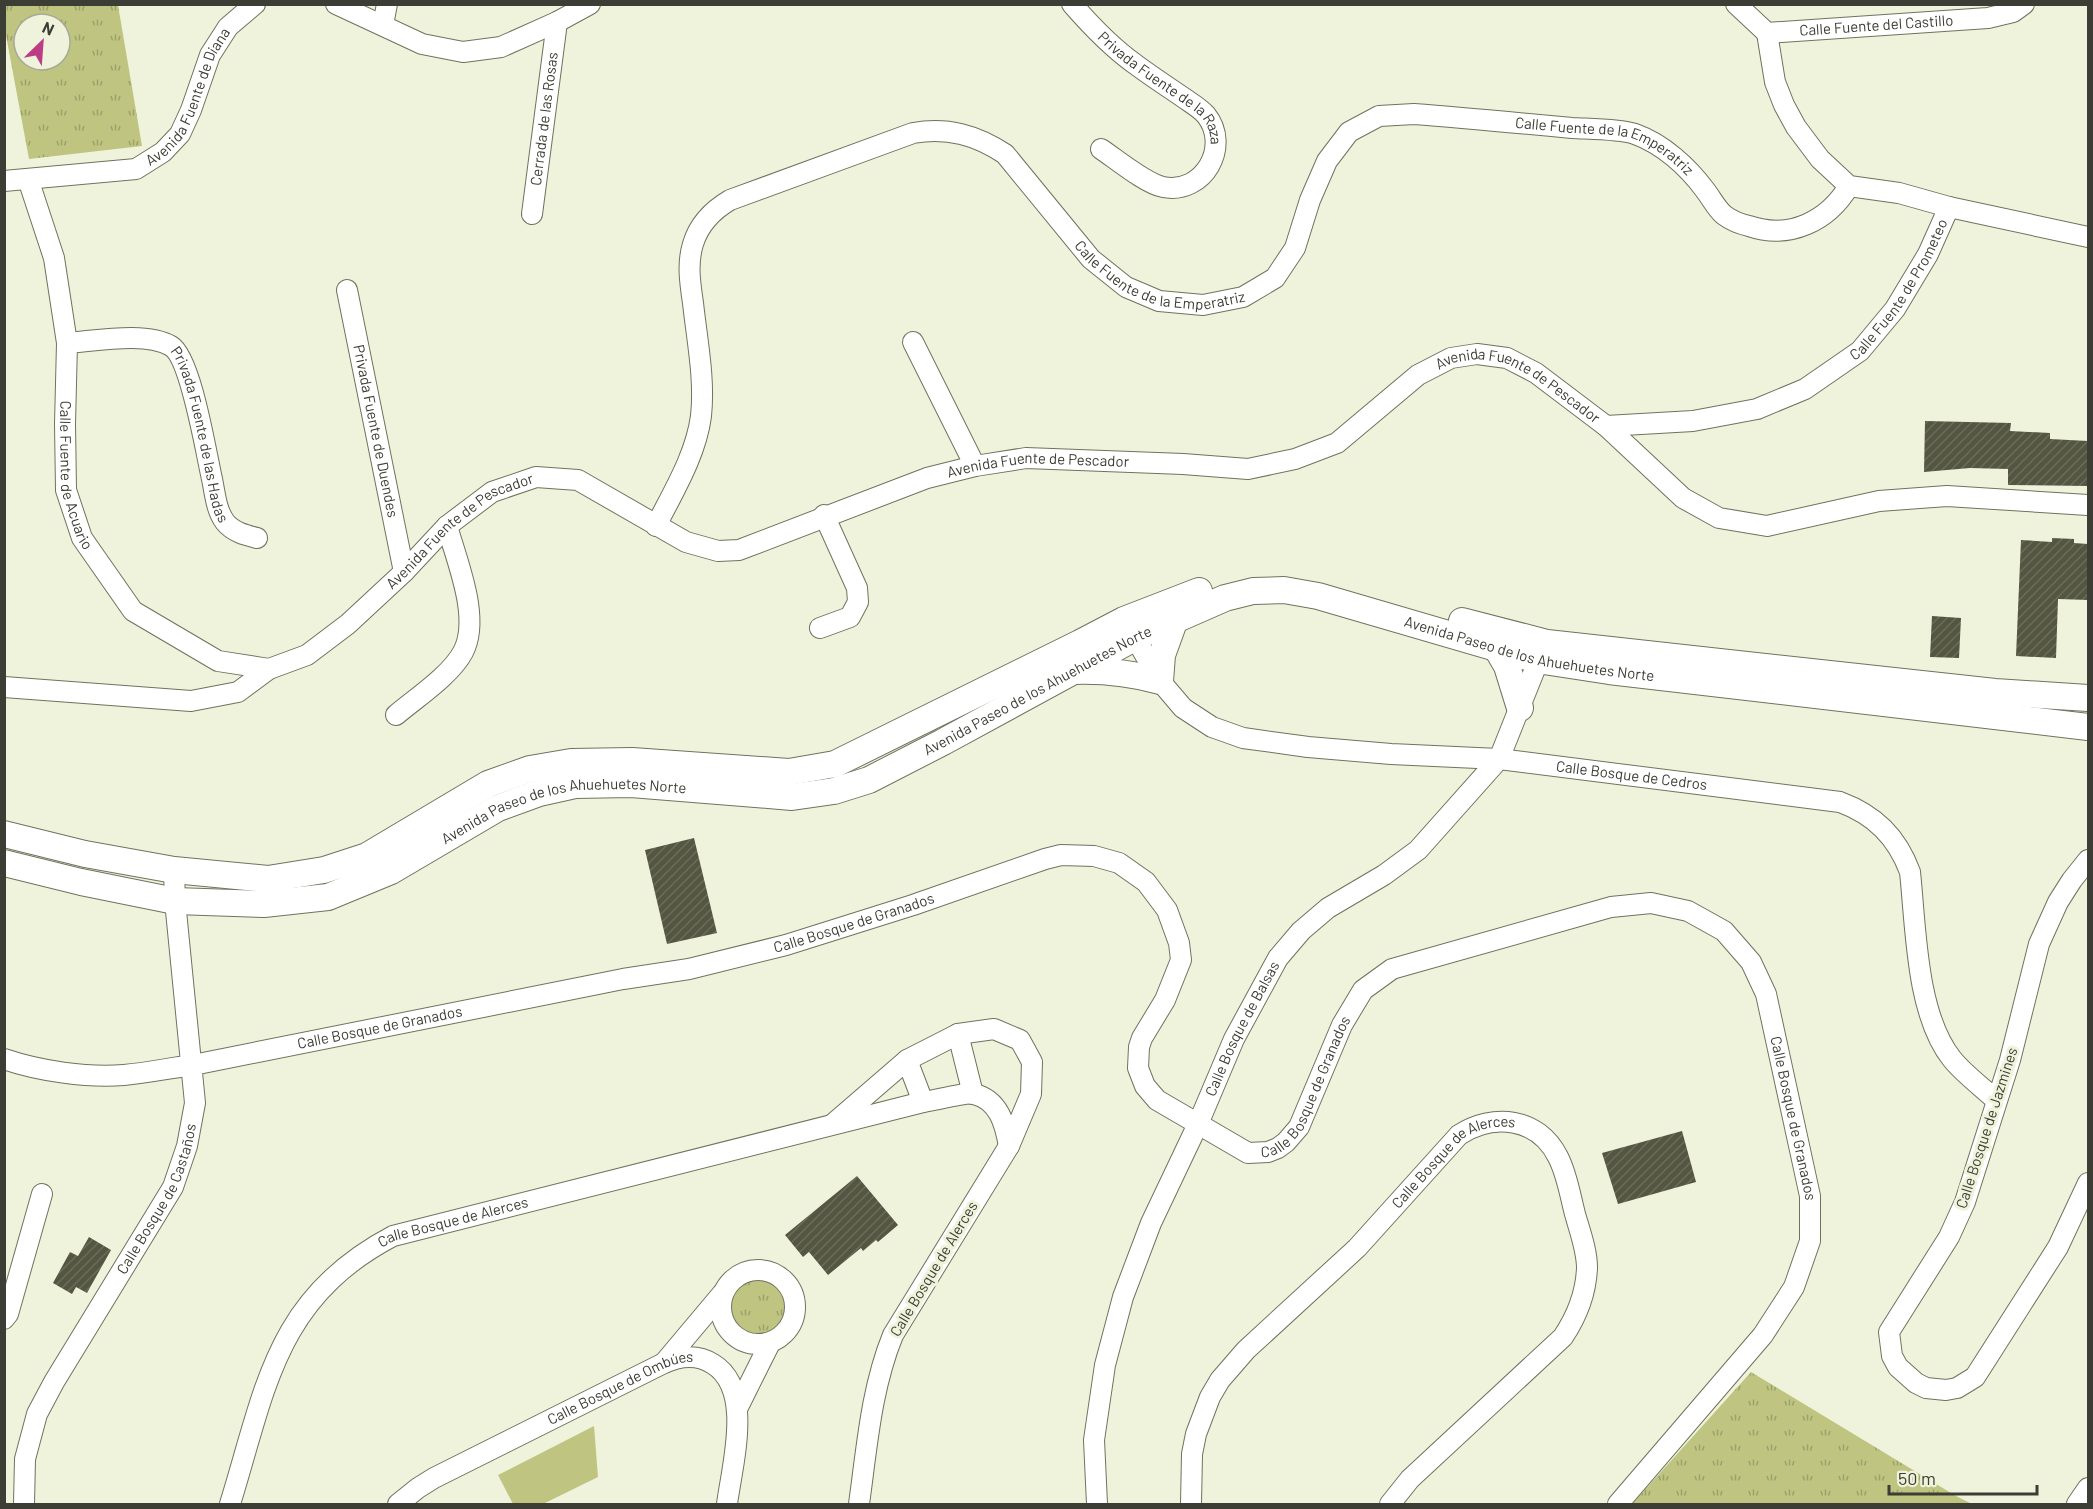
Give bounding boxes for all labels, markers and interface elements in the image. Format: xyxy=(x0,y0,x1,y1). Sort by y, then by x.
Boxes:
street label: Calle Fuente del Castillo xyxy=(1799,10,1954,39)
north arrow xyxy=(12,12,72,72)
text: N xyxy=(40,17,57,39)
street label: Avenida Fuente de Diana xyxy=(142,24,233,169)
street label: Privada Fuente de la Raza xyxy=(1095,27,1226,145)
street label: Cerrada de las Rosas xyxy=(526,51,561,187)
street label: Calle Fuente de la Emperatriz xyxy=(1514,113,1698,179)
street label: Calle Fuente de Prometeo xyxy=(1846,216,1951,364)
street label: Calle Fuente de la Emperatriz xyxy=(1071,236,1247,313)
street label: Privada Fuente de las Hadas xyxy=(168,342,233,526)
street label: Privada Fuente de Duendes xyxy=(350,343,403,519)
street label: Avenida Fuente de Pescador xyxy=(1432,344,1604,427)
street label: Calle Fuente de Acuario xyxy=(57,400,97,553)
street label: Avenida Fuente de Pescador xyxy=(945,448,1130,481)
street label: Avenida Fuente de Pescador xyxy=(382,468,536,592)
street label: Avenida Paseo de los Ahuehuetes Norte xyxy=(1402,612,1655,684)
street label: Avenida Paseo de los Ahuehuetes Norte xyxy=(920,621,1154,758)
street label: Calle Bosque de Cedros xyxy=(1555,756,1708,793)
street label: Avenida Paseo de los Ahuehuetes Norte xyxy=(438,774,687,847)
street label: Calle Bosque de Granados xyxy=(771,888,936,956)
street label: Calle Bosque de Balsas xyxy=(1201,958,1283,1099)
street label: Calle Bosque de Granados xyxy=(296,1001,464,1052)
street label: Calle Bosque de Granados xyxy=(1260,1012,1354,1160)
street label: Calle Bosque de Granados xyxy=(1767,1034,1820,1200)
street label: Calle Bosque de Jazmines xyxy=(1952,1045,2021,1210)
street label: Calle Bosque de Alerces xyxy=(1387,1112,1517,1211)
street label: Calle Bosque de Castaños xyxy=(112,1122,199,1277)
street label: Calle Bosque de Alerces xyxy=(374,1192,530,1251)
street label: Calle Bosque de Alerces xyxy=(886,1198,981,1339)
street label: Calle Bosque de Ombúes xyxy=(544,1347,693,1428)
scale bar xyxy=(1889,1458,2038,1496)
text: 50 m xyxy=(1898,1467,1936,1489)

